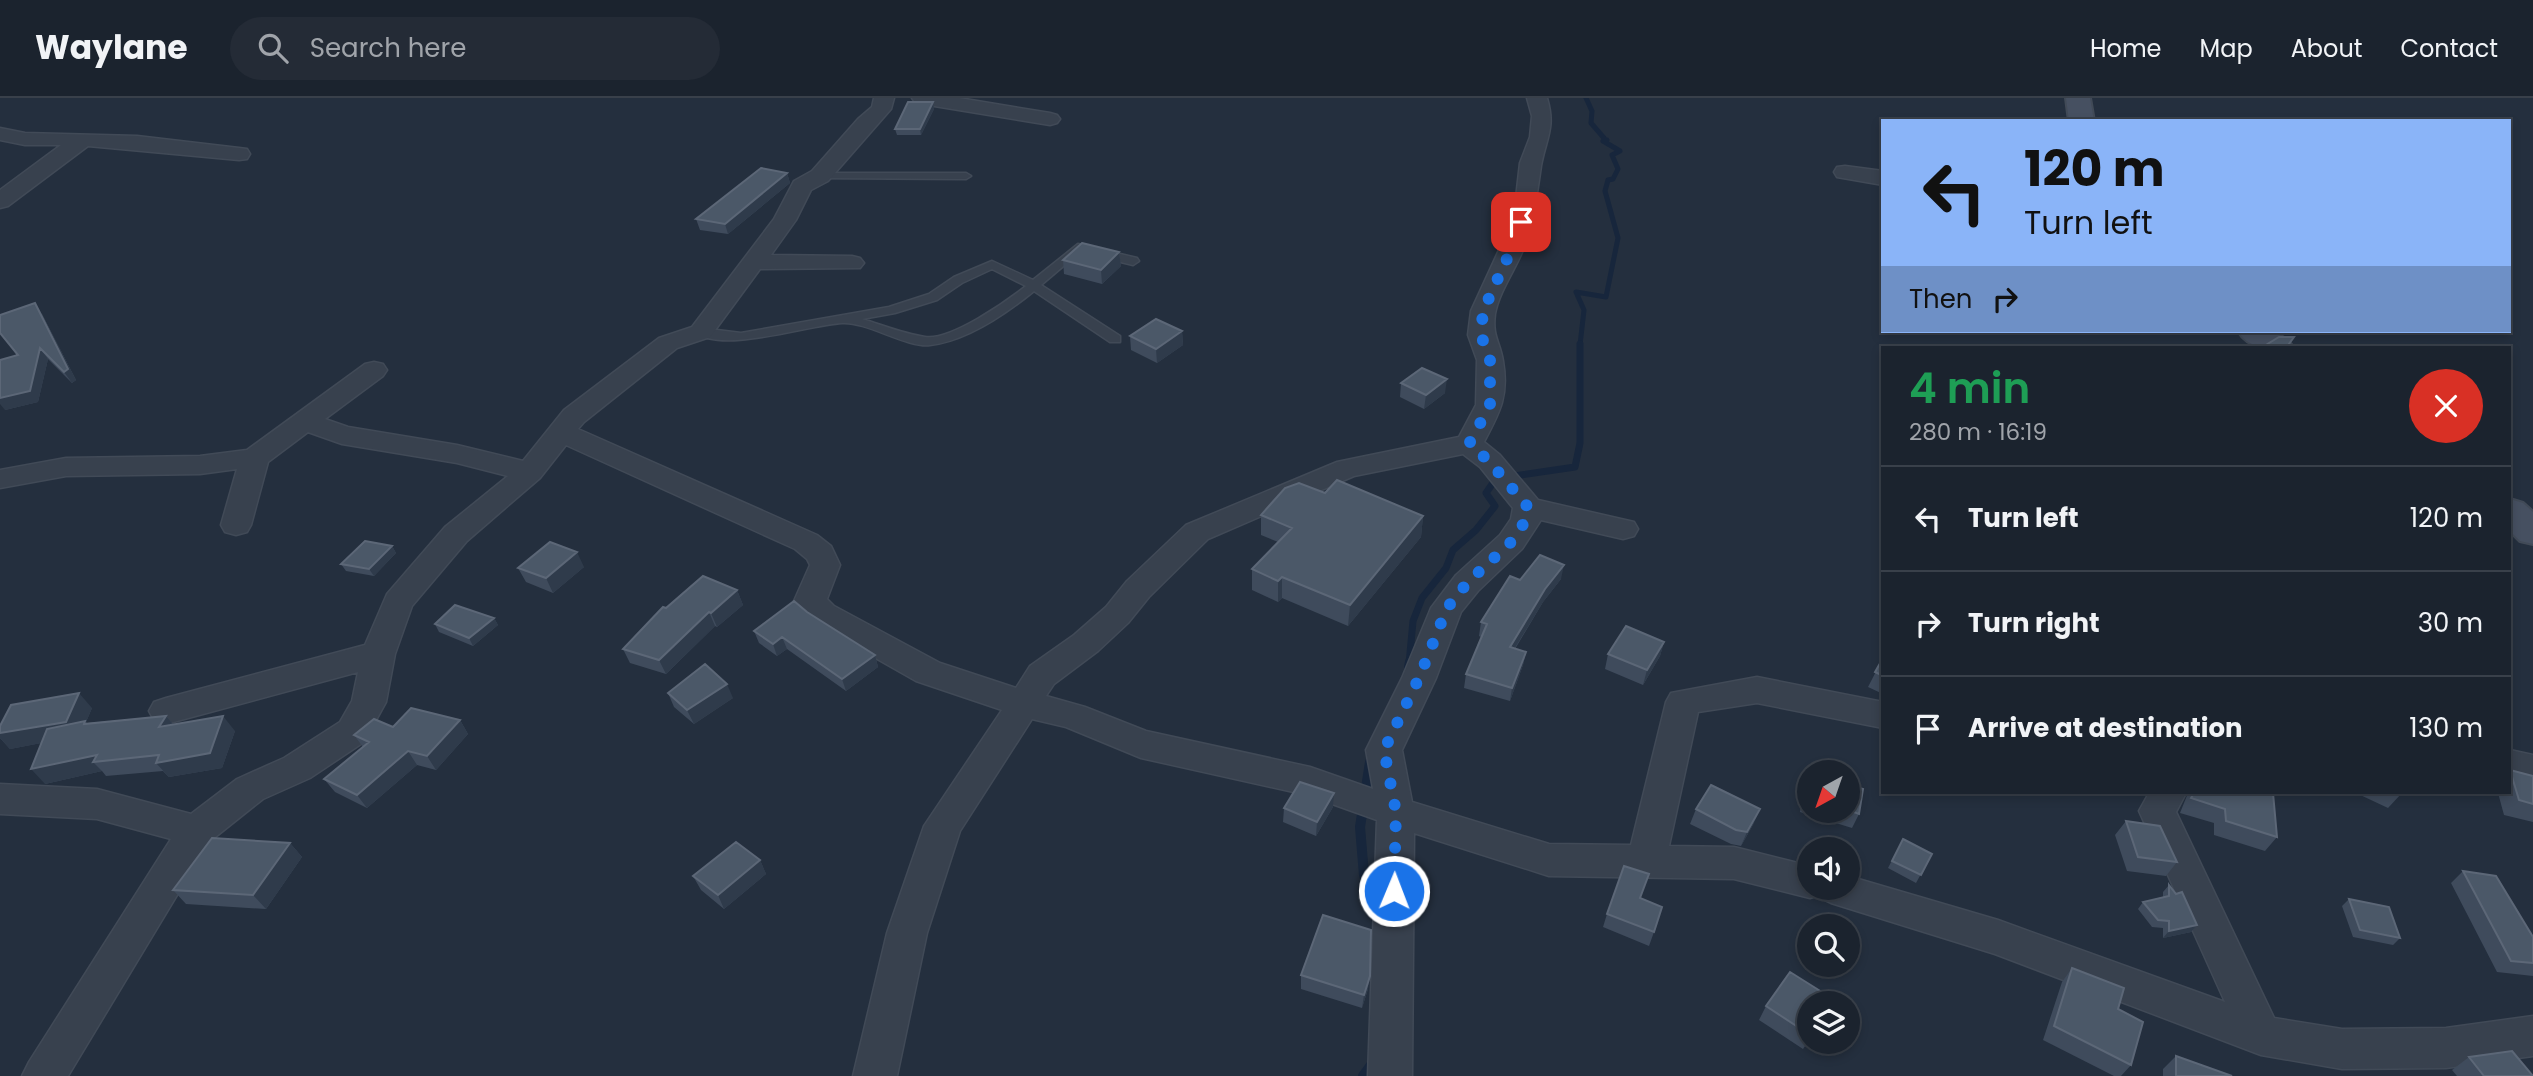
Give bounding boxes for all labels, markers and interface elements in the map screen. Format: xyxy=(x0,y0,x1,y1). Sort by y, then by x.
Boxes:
search box xyxy=(230,17,720,80)
text: Waylane xyxy=(35,24,188,71)
icon: search xyxy=(254,29,292,67)
text: Search here xyxy=(310,30,466,66)
text: Home xyxy=(2090,32,2162,65)
text: Map xyxy=(2200,32,2253,65)
text: About xyxy=(2291,32,2362,65)
text: Contact xyxy=(2400,32,2498,65)
text: 120 m xyxy=(2024,135,2165,203)
icon: left xyxy=(1909,147,2000,238)
pin xyxy=(1491,192,1551,252)
text: Turn left xyxy=(2024,200,2153,245)
icon: arrive xyxy=(1502,203,1540,241)
icon: right xyxy=(1986,280,2024,318)
text: Then xyxy=(1909,281,1972,317)
text: 4 min xyxy=(1909,359,2030,418)
button: close xyxy=(2409,369,2483,443)
text: 280 m · 16:19 xyxy=(1909,416,2047,448)
icon: left xyxy=(1909,500,1947,538)
text: Turn left xyxy=(1968,500,2079,536)
text: 120 m xyxy=(2410,500,2483,536)
icon: right xyxy=(1909,605,1947,643)
text: Turn right xyxy=(1968,605,2100,641)
text: 30 m xyxy=(2418,605,2483,641)
icon: arrive xyxy=(1909,710,1947,748)
text: Arrive at destination xyxy=(1968,710,2243,746)
text: 130 m xyxy=(2409,710,2483,746)
north arrow xyxy=(1797,760,1860,822)
map controls xyxy=(1797,760,1860,1054)
button: sound xyxy=(1797,837,1860,900)
position arrow xyxy=(1357,854,1431,928)
button: search xyxy=(1797,914,1860,977)
button: layers xyxy=(1797,991,1860,1054)

